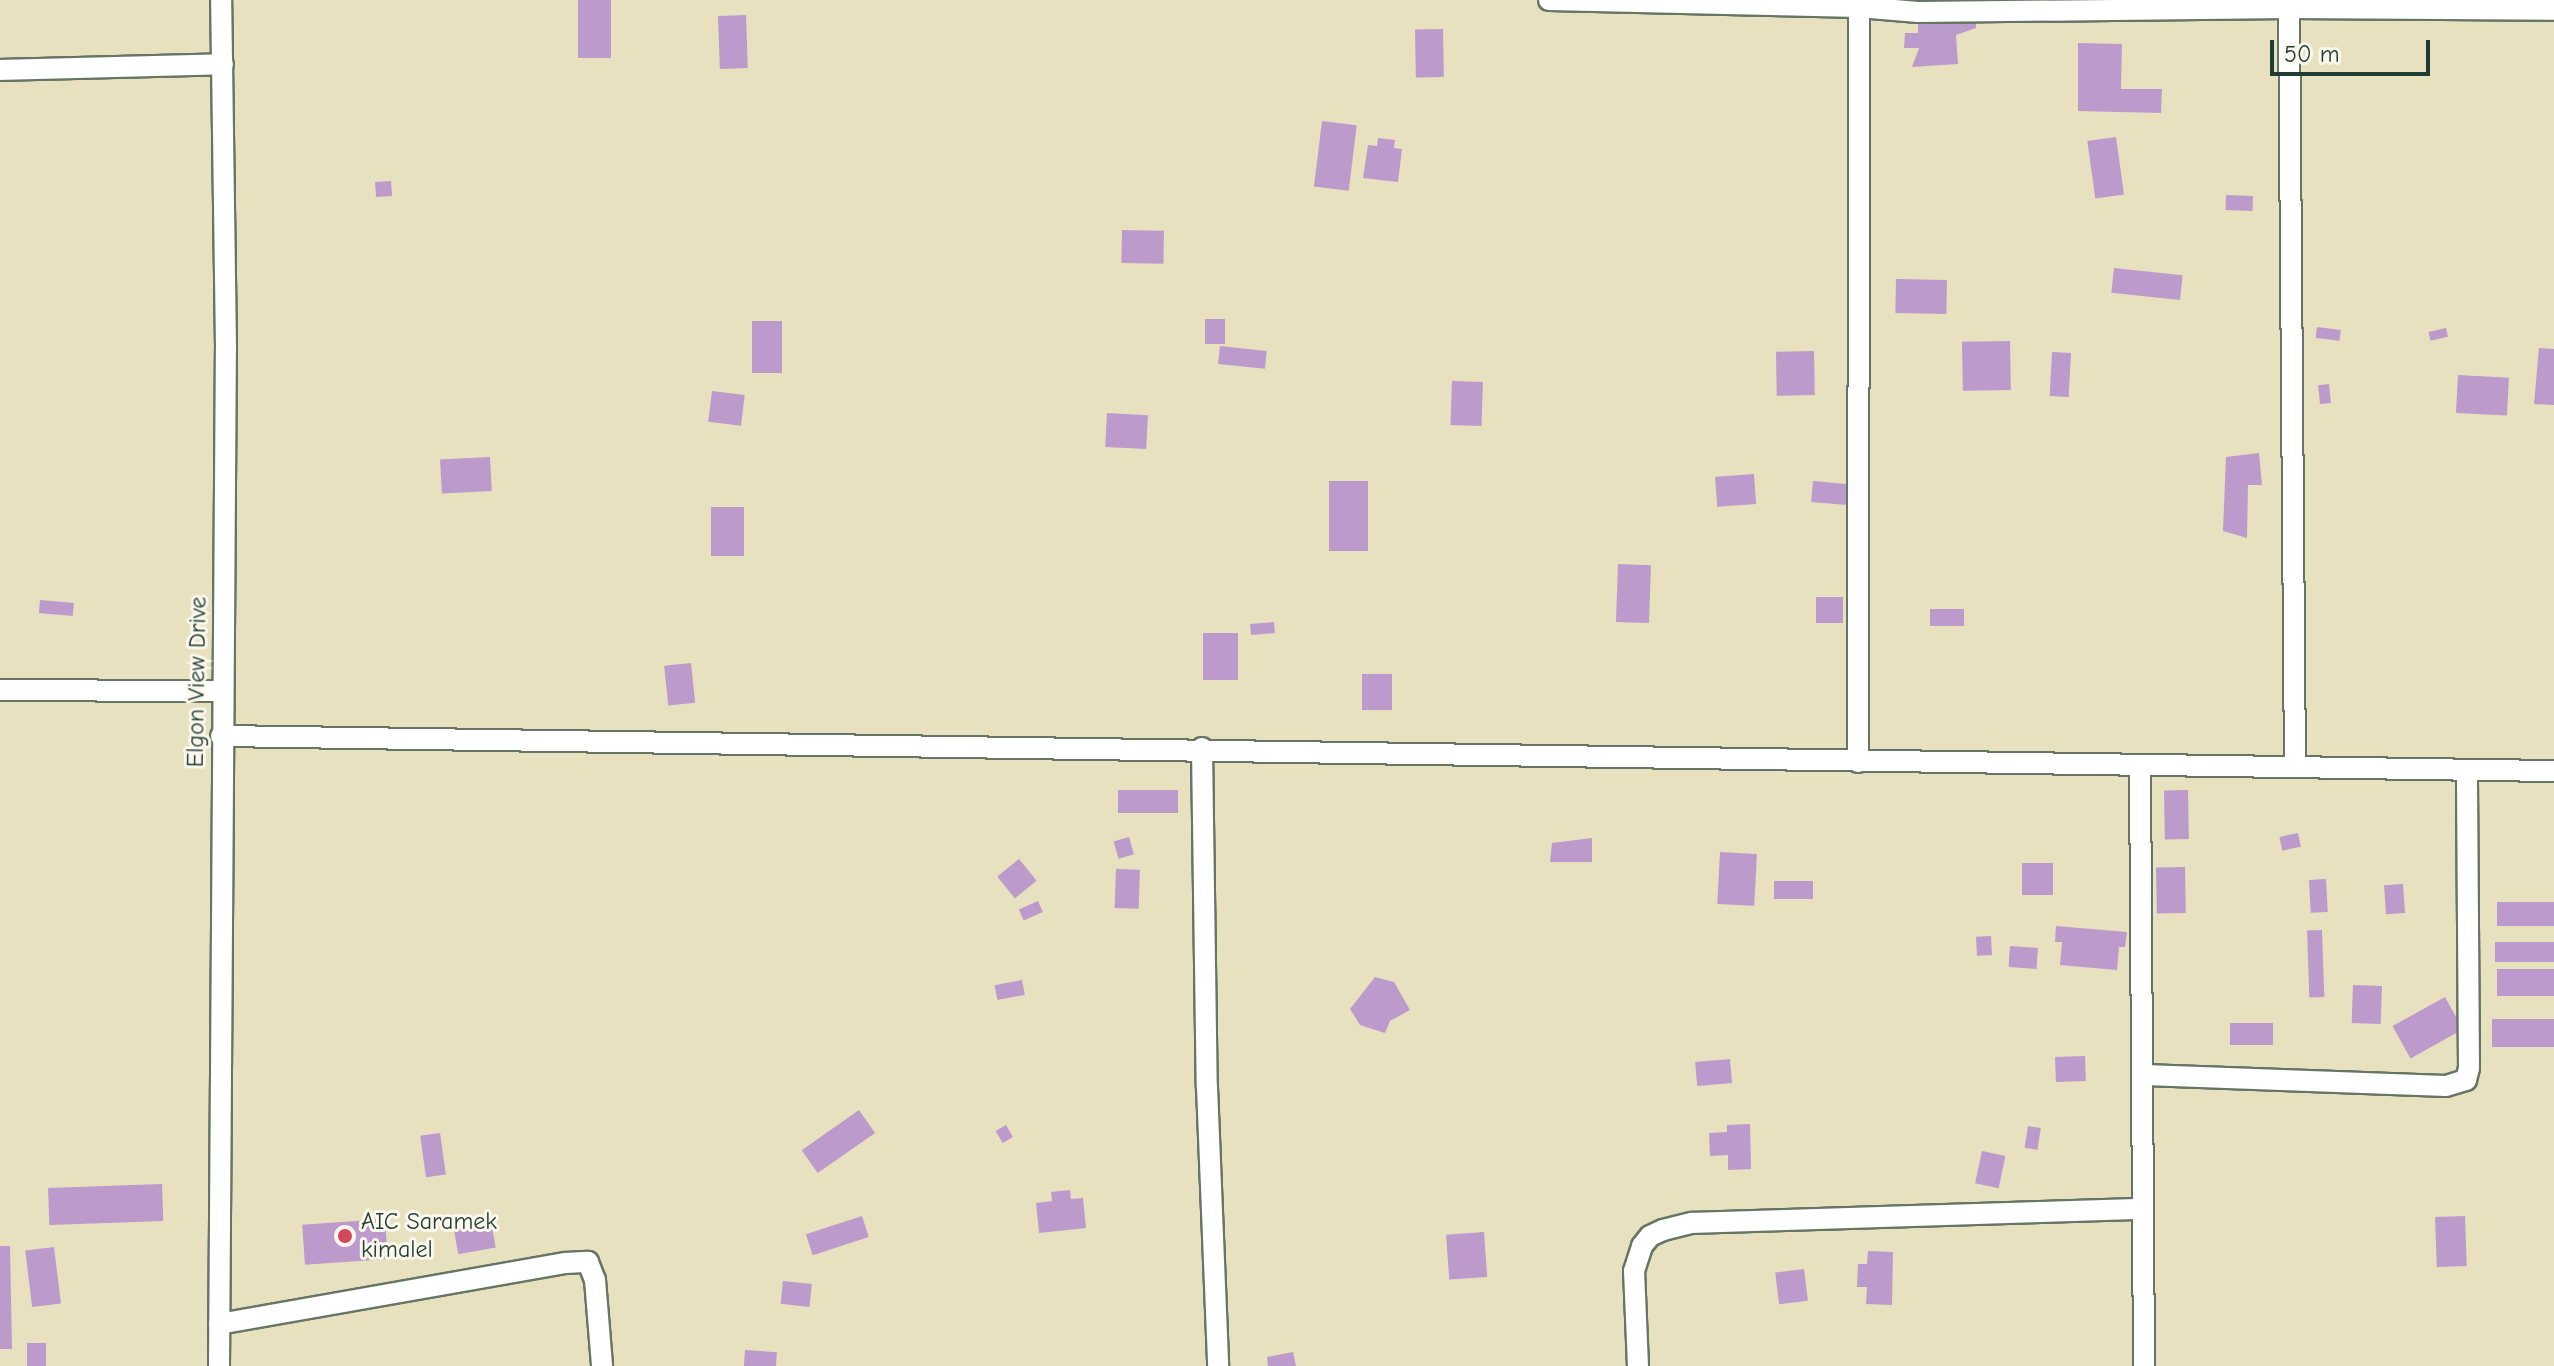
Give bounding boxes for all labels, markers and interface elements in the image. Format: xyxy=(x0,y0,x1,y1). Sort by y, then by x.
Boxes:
scale bar xyxy=(2274,24,2434,74)
text: 50 m xyxy=(2284,40,2340,68)
street label: Elgon View Drive xyxy=(181,596,213,768)
place label: AIC Saramek kimalel xyxy=(361,1208,497,1264)
marker: AIC Saramek kimalel xyxy=(336,1227,354,1245)

